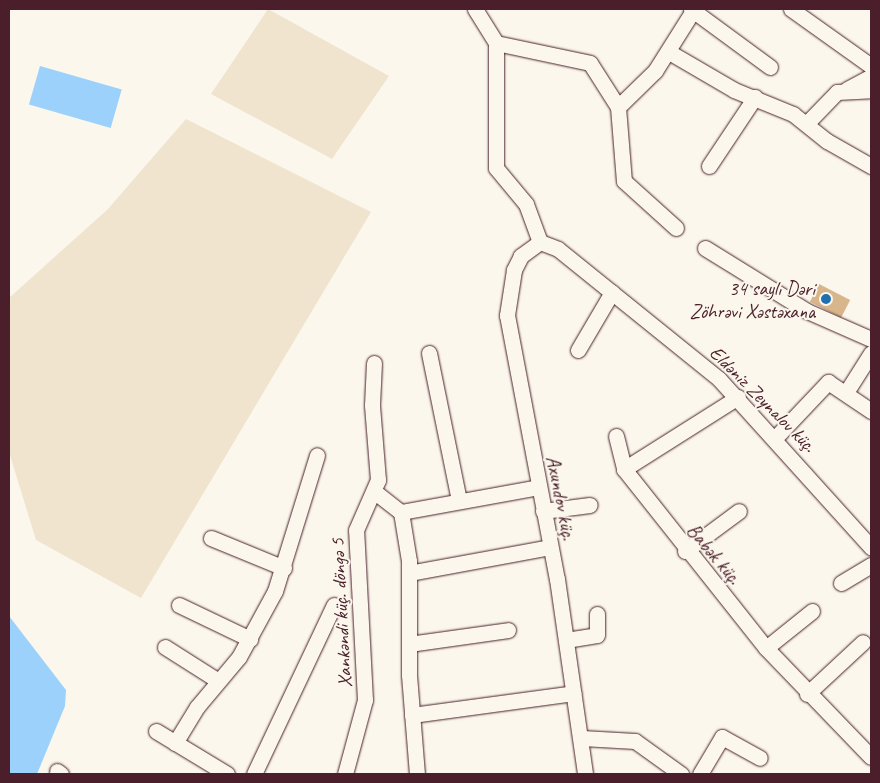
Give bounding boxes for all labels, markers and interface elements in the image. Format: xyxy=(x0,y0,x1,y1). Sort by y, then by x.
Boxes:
place label: 34 saylı Dəri Zöhrəvi Xəstəxana xyxy=(690,276,815,323)
marker: 34 saylı Dəri Zöhrəvi Xəstəxana xyxy=(819,292,833,306)
street label: Eldəniz Zeynalov küç. xyxy=(705,341,821,457)
street label: Axundov küç. xyxy=(541,454,581,542)
street label: Babək küç. xyxy=(682,519,746,589)
street label: Xankəndi küç. döngə 5 xyxy=(325,538,357,688)

